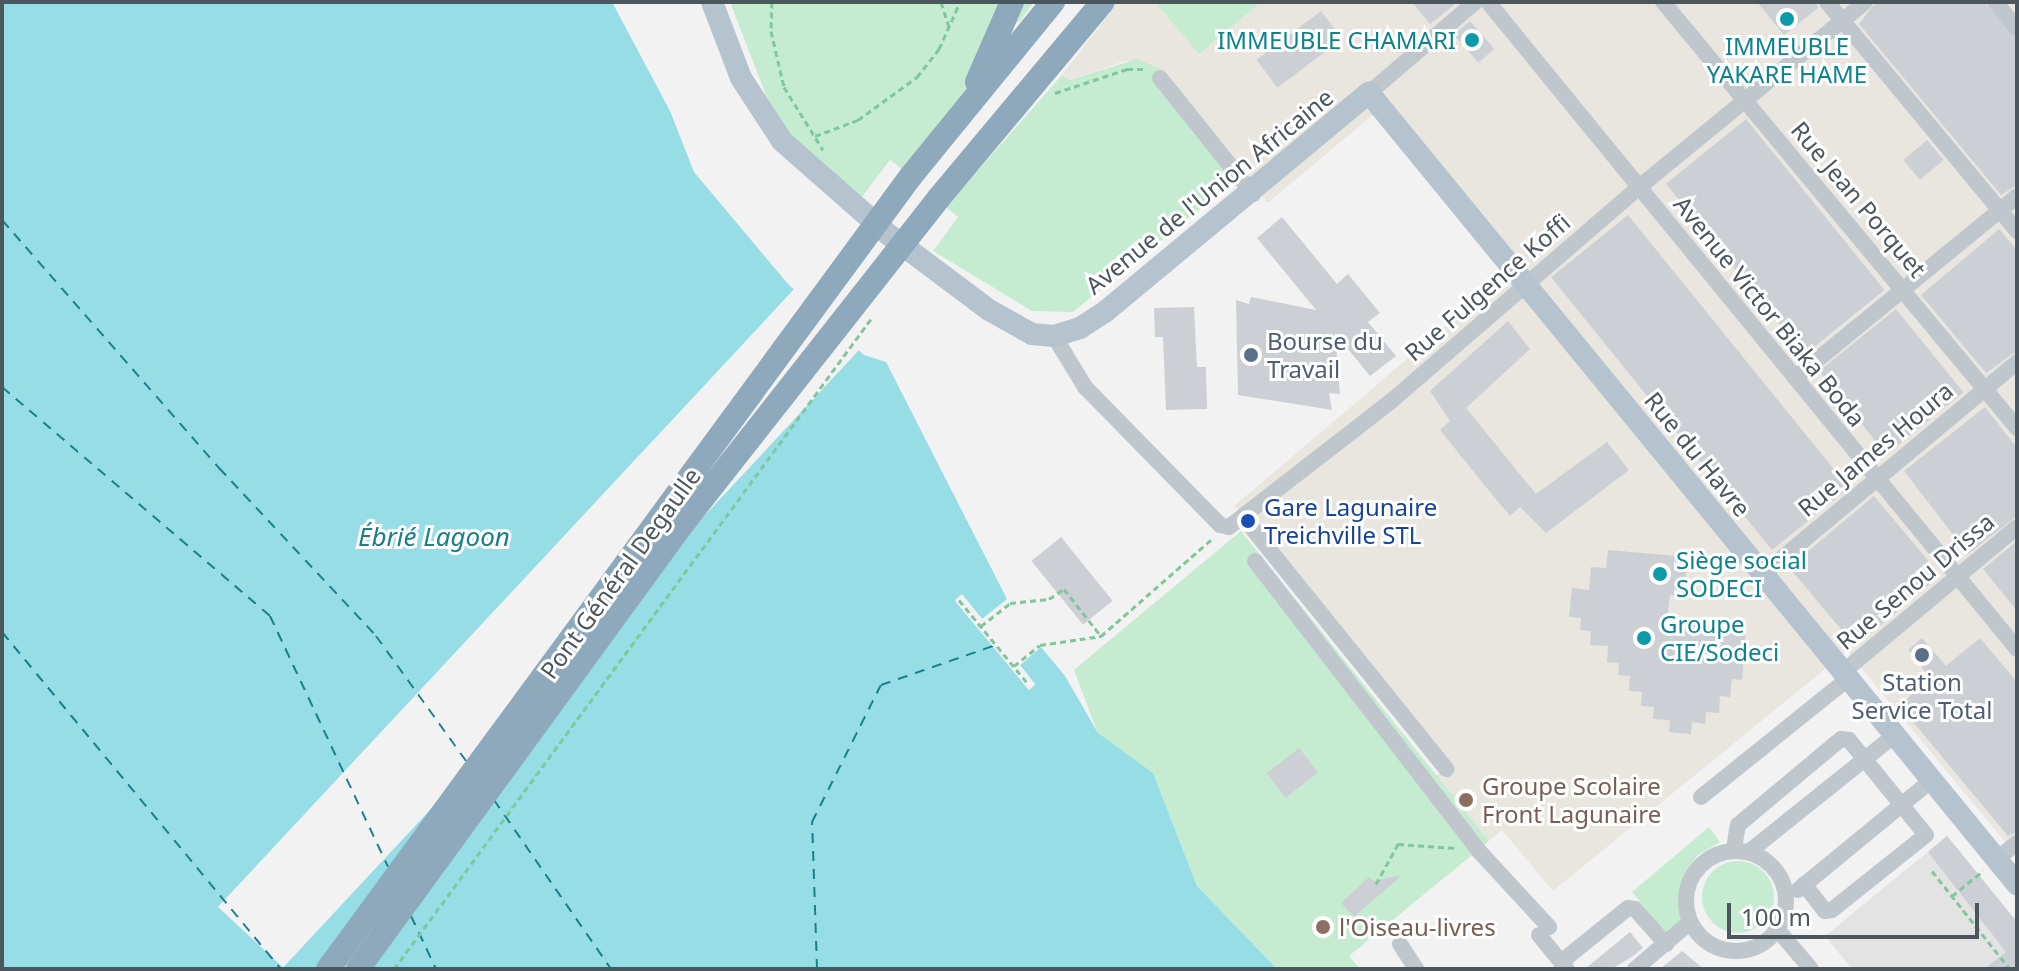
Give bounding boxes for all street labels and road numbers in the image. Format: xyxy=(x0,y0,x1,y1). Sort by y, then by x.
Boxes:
street label: Avenue de l'Union Africaine xyxy=(1079,82,1339,300)
street label: Rue Jean Porquet xyxy=(1785,115,1933,283)
street label: Avenue Victor Biaka Boda xyxy=(1668,190,1872,432)
street label: Rue Fulgence Koffi xyxy=(1398,207,1576,367)
street label: Rue James Houra xyxy=(1792,376,1958,522)
street label: Rue du Havre xyxy=(1639,386,1757,522)
street label: Pont Général Degaulle xyxy=(534,462,706,684)
street label: Rue Senou Drissa xyxy=(1830,507,2000,655)

